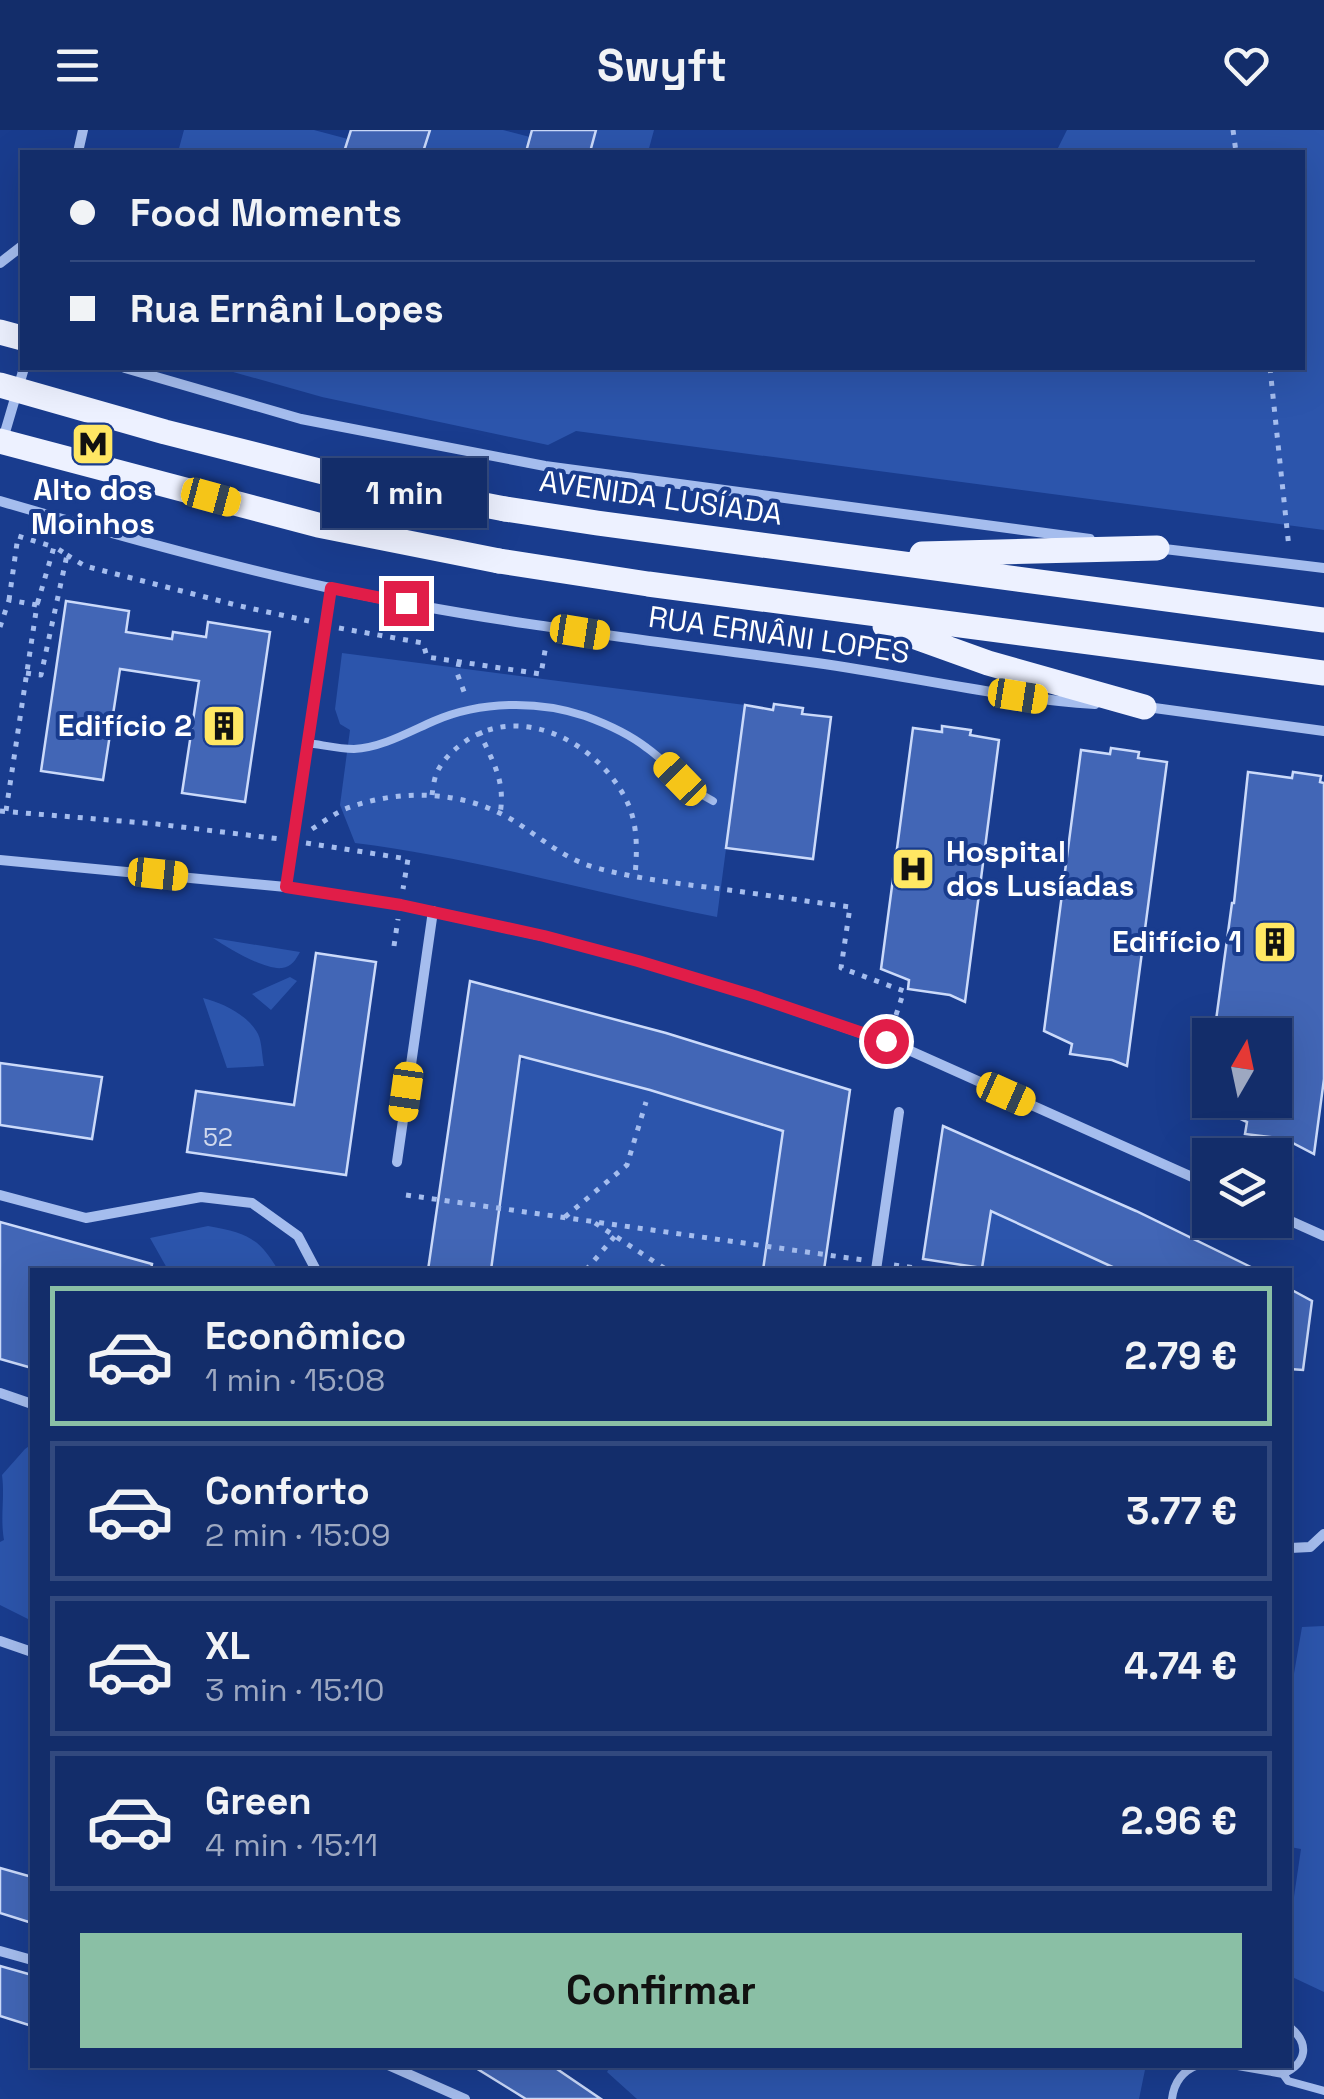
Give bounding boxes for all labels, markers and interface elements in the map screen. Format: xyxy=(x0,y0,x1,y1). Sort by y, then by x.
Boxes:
text: Swyft xyxy=(597,37,727,94)
icon: menu xyxy=(50,38,105,93)
icon: heart xyxy=(1219,38,1274,93)
text: Food Moments xyxy=(130,189,402,237)
text: Rua Ernâni Lopes xyxy=(130,285,444,333)
metro station icon: Alto dos Moinhos xyxy=(70,421,116,467)
callout: 1 min xyxy=(324,458,488,528)
street label: AVENIDA LUSÍADA xyxy=(537,461,785,534)
place label: Alto dos Moinhos xyxy=(31,470,155,543)
text: 1 min xyxy=(365,473,444,513)
car xyxy=(178,475,244,519)
route end xyxy=(384,581,429,626)
street label: RUA ERNÂNI LOPES xyxy=(646,597,912,672)
car xyxy=(548,612,612,652)
car xyxy=(986,676,1050,716)
building icon: Edifício 2 xyxy=(201,703,247,749)
place label: Edifício 2 xyxy=(58,706,192,745)
car xyxy=(648,747,712,811)
place label: Hospital dos Lusíadas xyxy=(946,832,1134,905)
hospital icon: Hospital dos Lusíadas xyxy=(890,846,936,892)
car xyxy=(127,856,189,892)
building icon: Edifício 1 xyxy=(1252,919,1298,965)
place label: Edifício 1 xyxy=(1112,922,1242,961)
north arrow xyxy=(1192,1018,1292,1118)
map controls xyxy=(1192,1018,1292,1238)
route start xyxy=(864,1019,909,1064)
car xyxy=(387,1060,425,1124)
car xyxy=(972,1068,1040,1120)
house number: 52 xyxy=(203,1121,233,1153)
button: layers xyxy=(1192,1138,1292,1238)
icon: car xyxy=(85,1311,175,1401)
text: Econômico xyxy=(205,1312,406,1360)
text: 2.79 € xyxy=(1124,1332,1237,1380)
text: 1 min · 15:08 xyxy=(205,1360,385,1400)
icon: car xyxy=(85,1466,175,1556)
text: Conforto xyxy=(205,1467,370,1515)
text: 3.77 € xyxy=(1126,1487,1237,1535)
text: 2 min · 15:09 xyxy=(205,1515,391,1555)
icon: car xyxy=(85,1621,175,1711)
text: XL xyxy=(205,1622,250,1670)
text: 4.74 € xyxy=(1124,1642,1237,1690)
text: 3 min · 15:10 xyxy=(205,1670,385,1710)
icon: car xyxy=(85,1776,175,1866)
text: Green xyxy=(205,1777,312,1825)
text: 2.96 € xyxy=(1121,1797,1237,1845)
text: 4 min · 15:11 xyxy=(205,1825,378,1865)
button: Confirmar xyxy=(80,1933,1242,2048)

